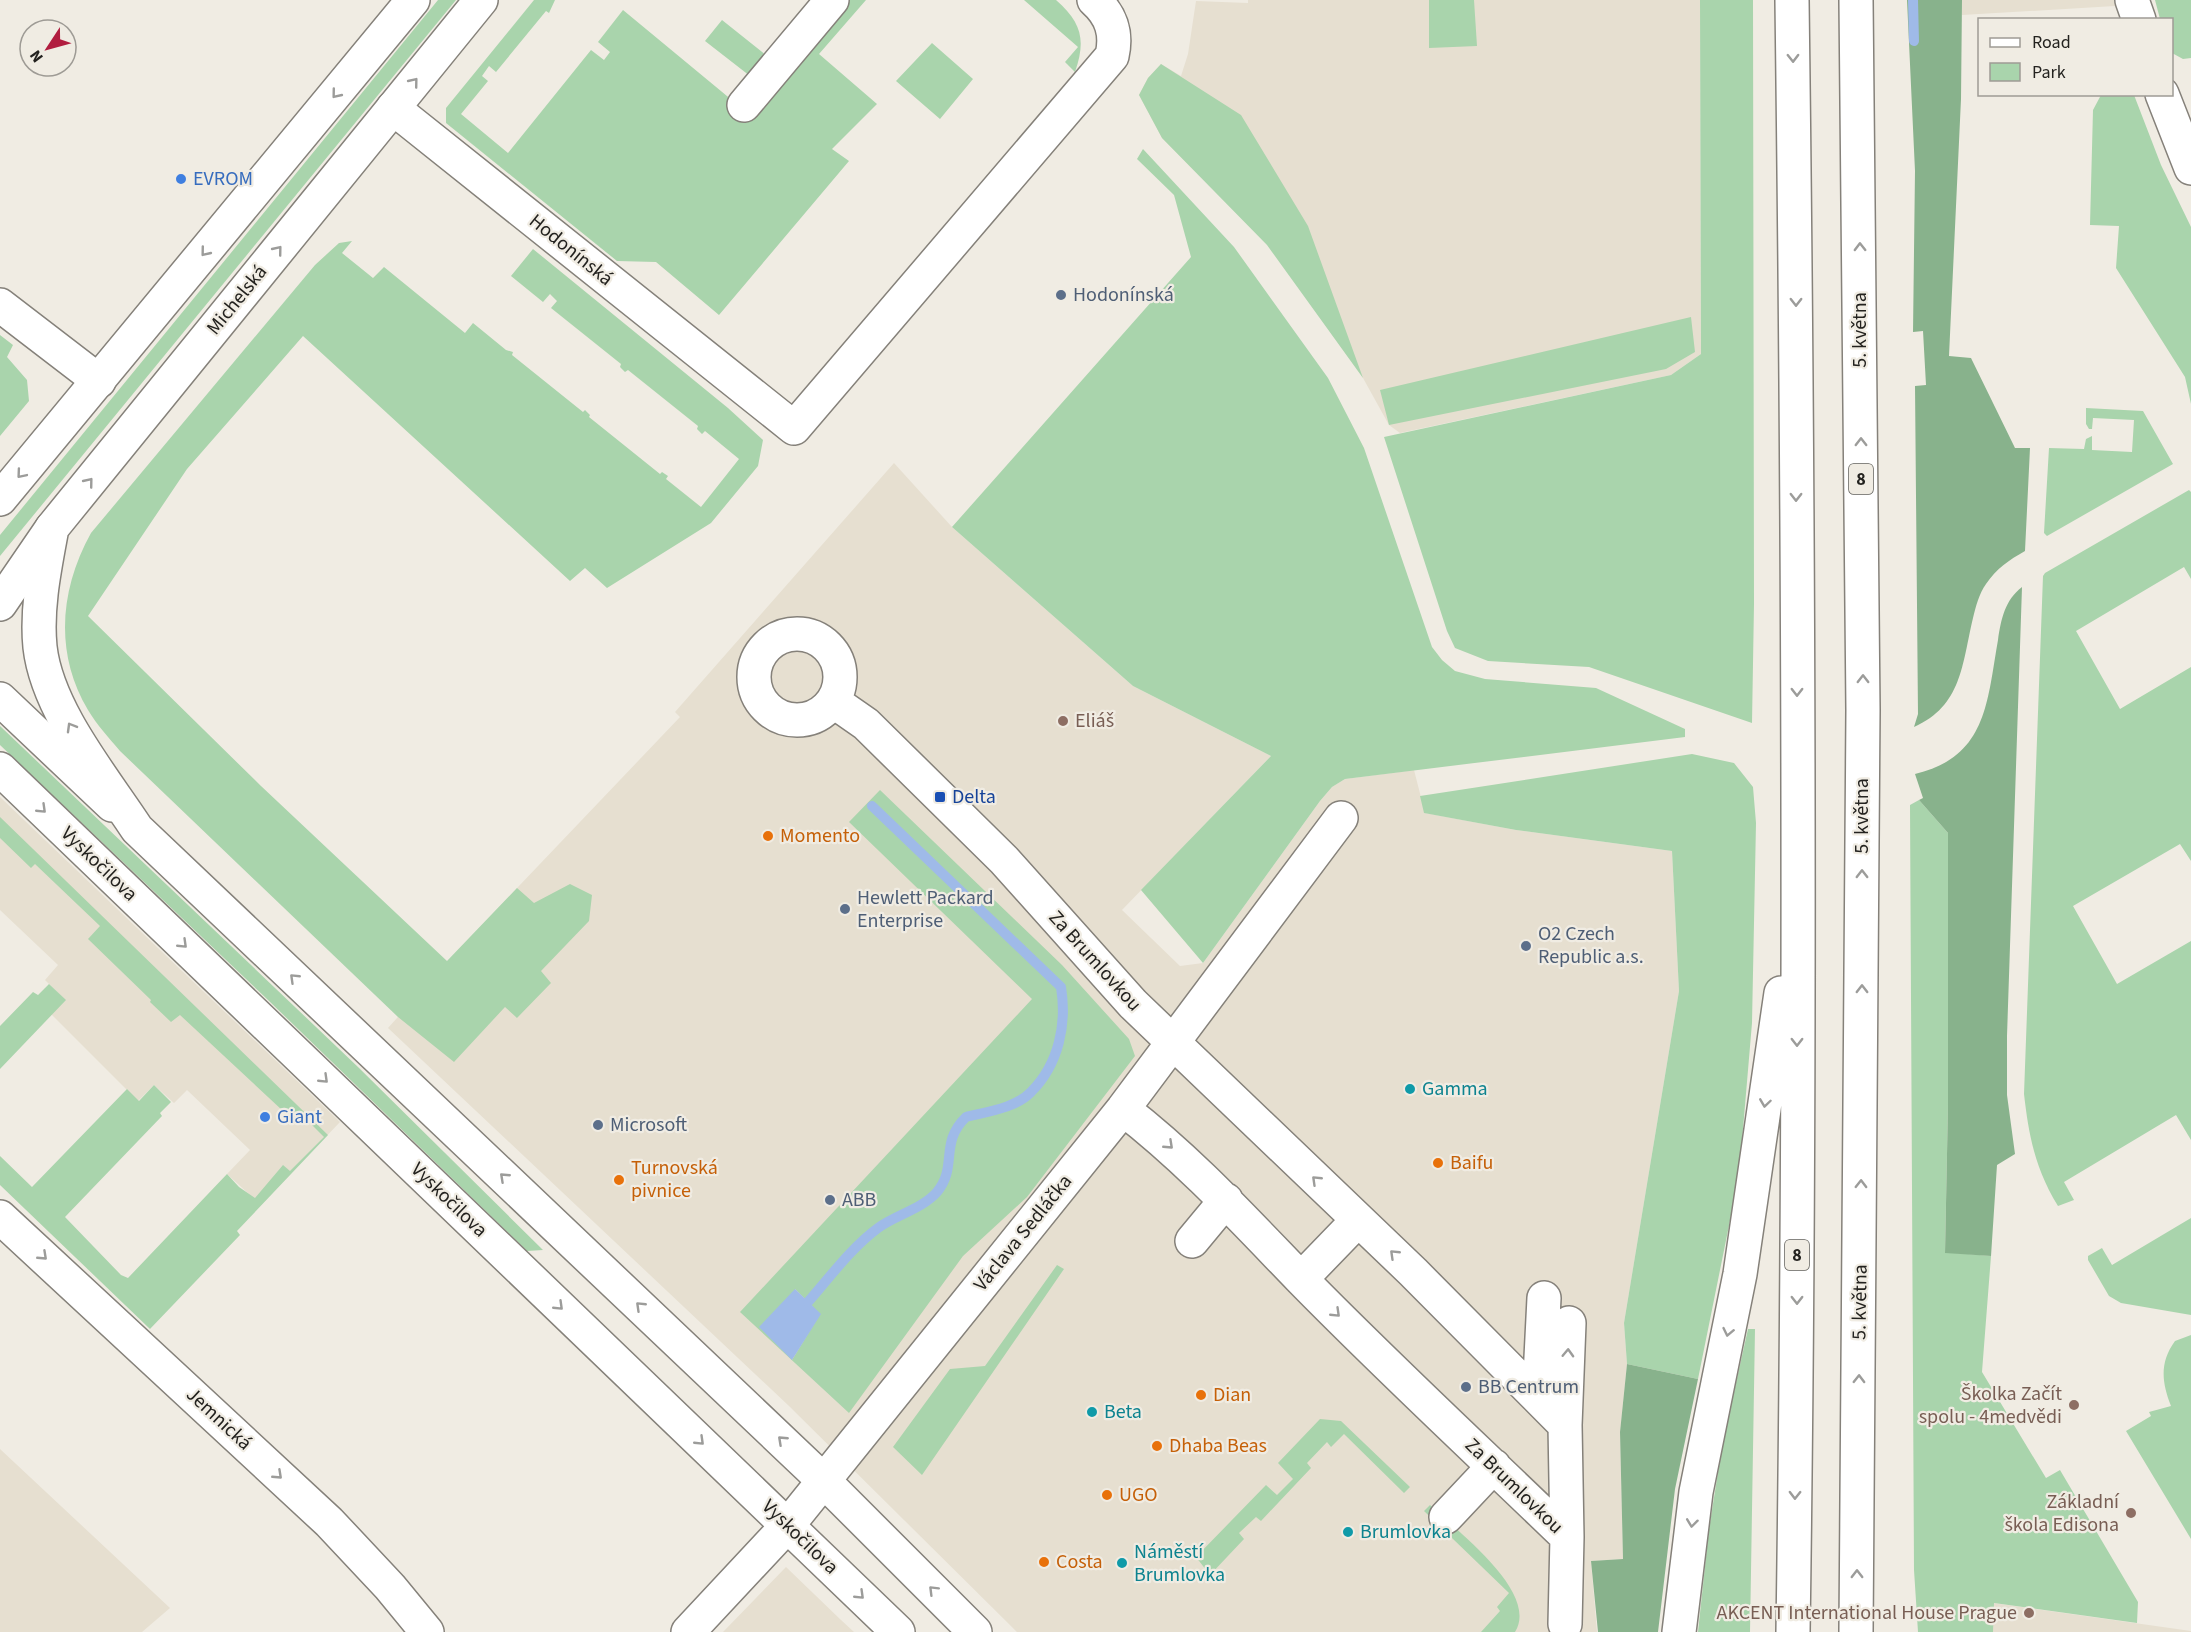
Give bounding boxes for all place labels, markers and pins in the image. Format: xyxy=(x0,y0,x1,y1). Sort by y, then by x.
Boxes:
place label: EVROM xyxy=(193,165,253,193)
marker: EVROM xyxy=(174,172,188,186)
place label: Hodonínská xyxy=(1073,281,1174,309)
marker: Hodonínská xyxy=(1054,288,1068,302)
place label: Eliáš xyxy=(1075,707,1114,735)
marker: Eliáš xyxy=(1056,714,1070,728)
place label: Delta xyxy=(952,783,996,811)
marker: Delta xyxy=(933,790,947,804)
place label: Momento xyxy=(780,822,860,850)
marker: Momento xyxy=(761,829,775,843)
place label: Hewlett Packard Enterprise xyxy=(857,884,994,935)
marker: Hewlett Packard Enterprise xyxy=(838,902,852,916)
place label: O2 Czech Republic a.s. xyxy=(1538,920,1644,971)
marker: O2 Czech Republic a.s. xyxy=(1519,939,1533,953)
place label: Gamma xyxy=(1422,1075,1488,1103)
marker: Gamma xyxy=(1403,1082,1417,1096)
place label: Giant xyxy=(277,1103,322,1131)
marker: Giant xyxy=(258,1110,272,1124)
place label: Microsoft xyxy=(610,1111,687,1139)
marker: Microsoft xyxy=(591,1118,605,1132)
place label: Baifu xyxy=(1450,1149,1493,1177)
place label: Turnovská pivnice xyxy=(631,1154,718,1205)
marker: Baifu xyxy=(1431,1156,1445,1170)
marker: Turnovská pivnice xyxy=(612,1173,626,1187)
place label: ABB xyxy=(842,1186,876,1214)
marker: ABB xyxy=(823,1193,837,1207)
place label: BB Centrum xyxy=(1478,1373,1579,1401)
marker: BB Centrum xyxy=(1459,1380,1473,1394)
place label: Školka Začít spolu - 4medvědi xyxy=(1919,1380,2062,1431)
place label: Dian xyxy=(1213,1381,1251,1409)
marker: Dian xyxy=(1194,1388,1208,1402)
place label: Beta xyxy=(1104,1398,1142,1426)
marker: Školka Začít spolu - 4medvědi xyxy=(2067,1398,2081,1412)
marker: Beta xyxy=(1085,1405,1099,1419)
place label: Dhaba Beas xyxy=(1169,1432,1267,1460)
marker: Dhaba Beas xyxy=(1150,1439,1164,1453)
place label: UGO xyxy=(1119,1481,1158,1509)
marker: UGO xyxy=(1100,1488,1114,1502)
place label: Základní škola Edisona xyxy=(2004,1488,2120,1539)
marker: Základní škola Edisona xyxy=(2124,1506,2138,1520)
place label: Brumlovka xyxy=(1360,1518,1451,1546)
marker: Brumlovka xyxy=(1341,1525,1355,1539)
place label: Náměstí Brumlovka xyxy=(1134,1538,1225,1589)
place label: Costa xyxy=(1056,1548,1103,1576)
marker: Costa xyxy=(1037,1555,1051,1569)
marker: Náměstí Brumlovka xyxy=(1115,1556,1129,1570)
place label: AKCENT International House Prague xyxy=(1717,1599,2017,1627)
marker: AKCENT International House Prague xyxy=(2022,1606,2036,1620)

